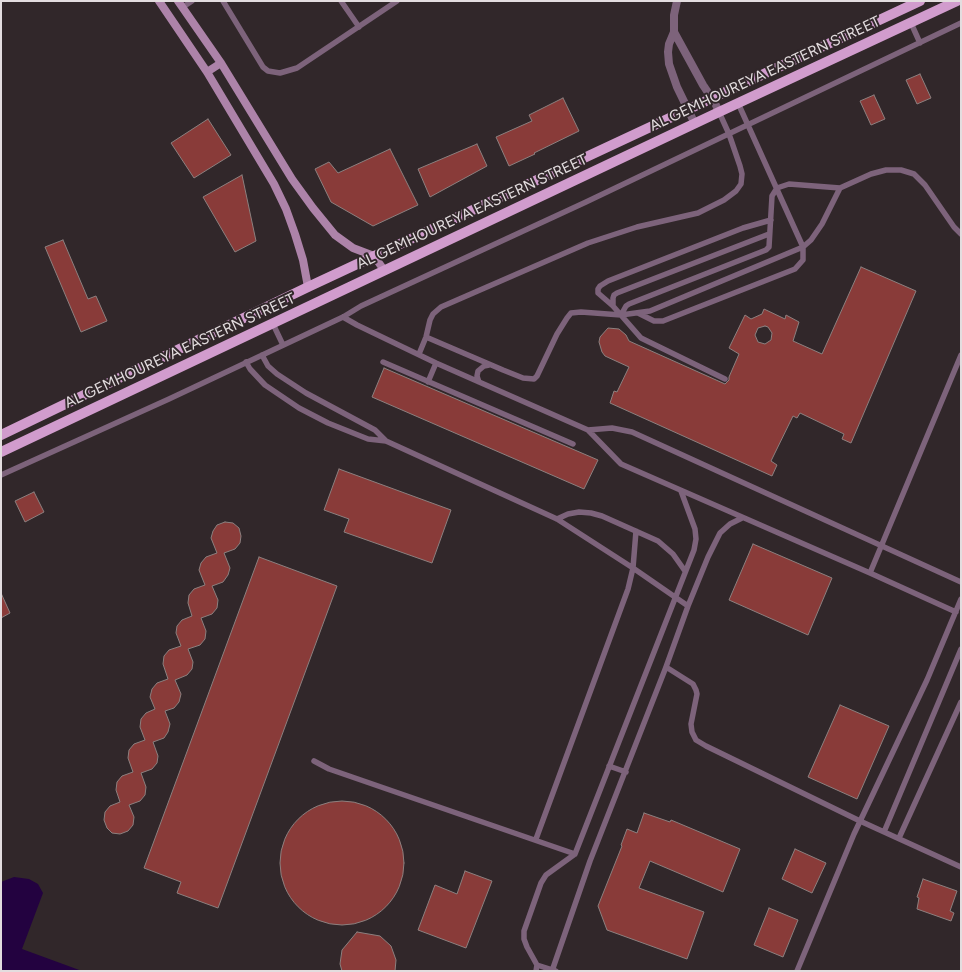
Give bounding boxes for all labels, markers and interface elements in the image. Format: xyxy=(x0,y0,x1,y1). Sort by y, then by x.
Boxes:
street label: AL GEMHOUREYA EASTERN STREET xyxy=(647,13,883,135)
street label: AL GEMHOUREYA EASTERN STREET xyxy=(354,151,590,273)
street label: AL GEMHOUREYA EASTERN STREET xyxy=(62,290,298,412)

